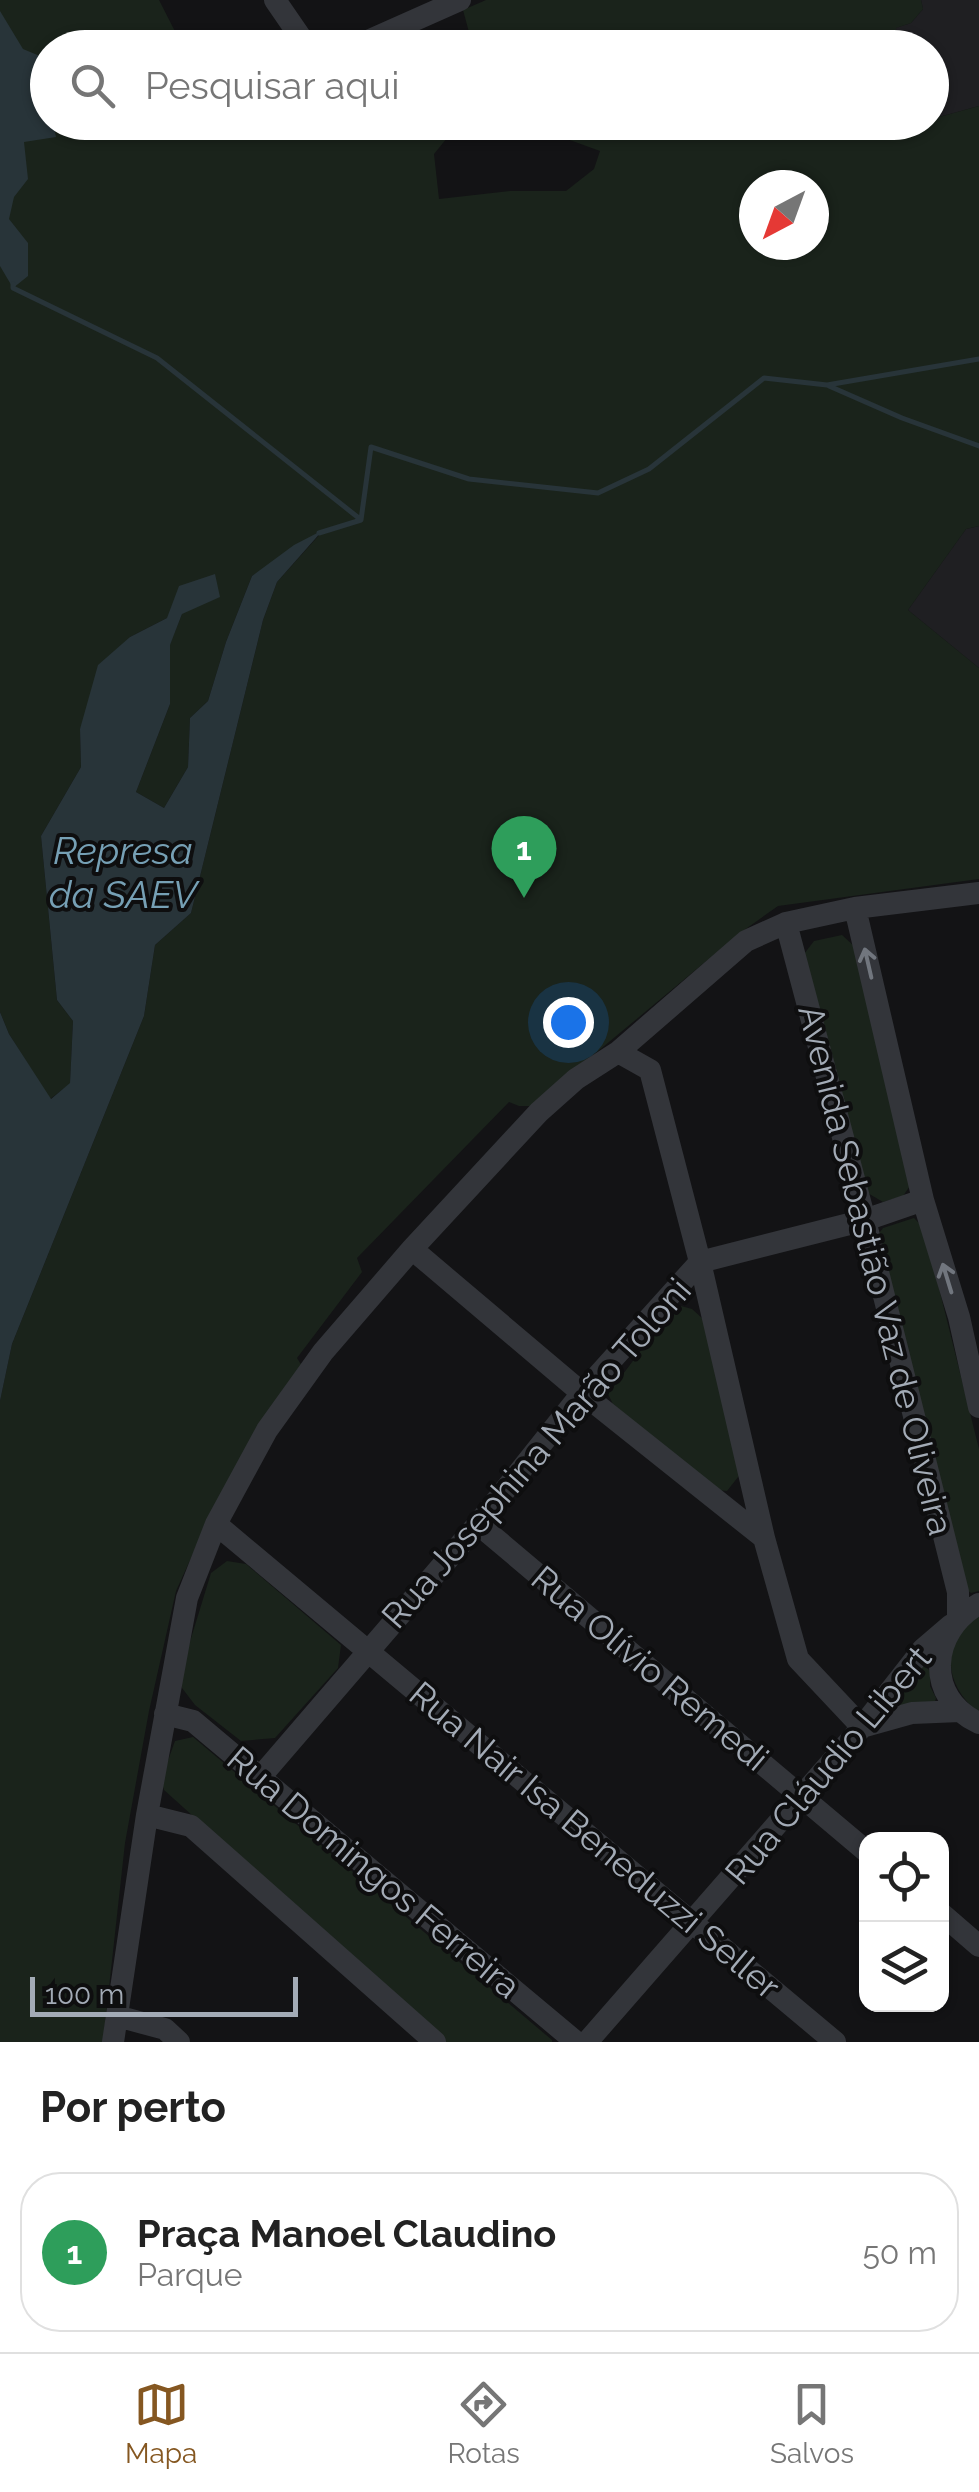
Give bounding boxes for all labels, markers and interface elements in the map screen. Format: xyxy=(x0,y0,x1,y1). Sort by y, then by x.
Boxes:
search box xyxy=(30,30,949,140)
icon: search xyxy=(65,58,120,113)
text: Pesquisar aqui xyxy=(145,63,399,108)
north arrow xyxy=(739,170,829,260)
pin: 1 xyxy=(492,816,556,898)
water label: Represa da SAEV xyxy=(49,828,200,917)
one-way arrow xyxy=(858,948,876,980)
your location xyxy=(543,997,594,1048)
street label: Avenida Sebastião Vaz de Oliveira xyxy=(790,1001,962,1539)
one-way arrow xyxy=(937,1263,955,1295)
street label: Rua Josephina Marão Toloni xyxy=(373,1270,699,1636)
street label: Rua Olívio Remedi xyxy=(524,1557,776,1779)
street label: Rua Cláudio Libert xyxy=(716,1637,940,1892)
street label: Rua Nair Isa Beneduzzi Seller xyxy=(402,1673,788,2007)
street label: Rua Domingos Ferreira xyxy=(219,1738,529,2006)
map controls xyxy=(859,1832,949,2012)
button: locate xyxy=(859,1832,949,1922)
button: layers xyxy=(859,1922,949,2012)
scale bar xyxy=(30,1972,298,2016)
text: 100 m xyxy=(45,1978,124,2011)
text: Por perto xyxy=(40,2083,226,2132)
text: Praça Manoel Claudino xyxy=(137,2211,556,2256)
text: 1 xyxy=(67,2234,82,2271)
text: 50 m xyxy=(862,2234,937,2271)
text: Parque xyxy=(137,2256,242,2293)
tab: Mapa xyxy=(125,2377,197,2470)
tab: Rotas xyxy=(447,2377,520,2470)
tab: Salvos xyxy=(770,2377,854,2470)

